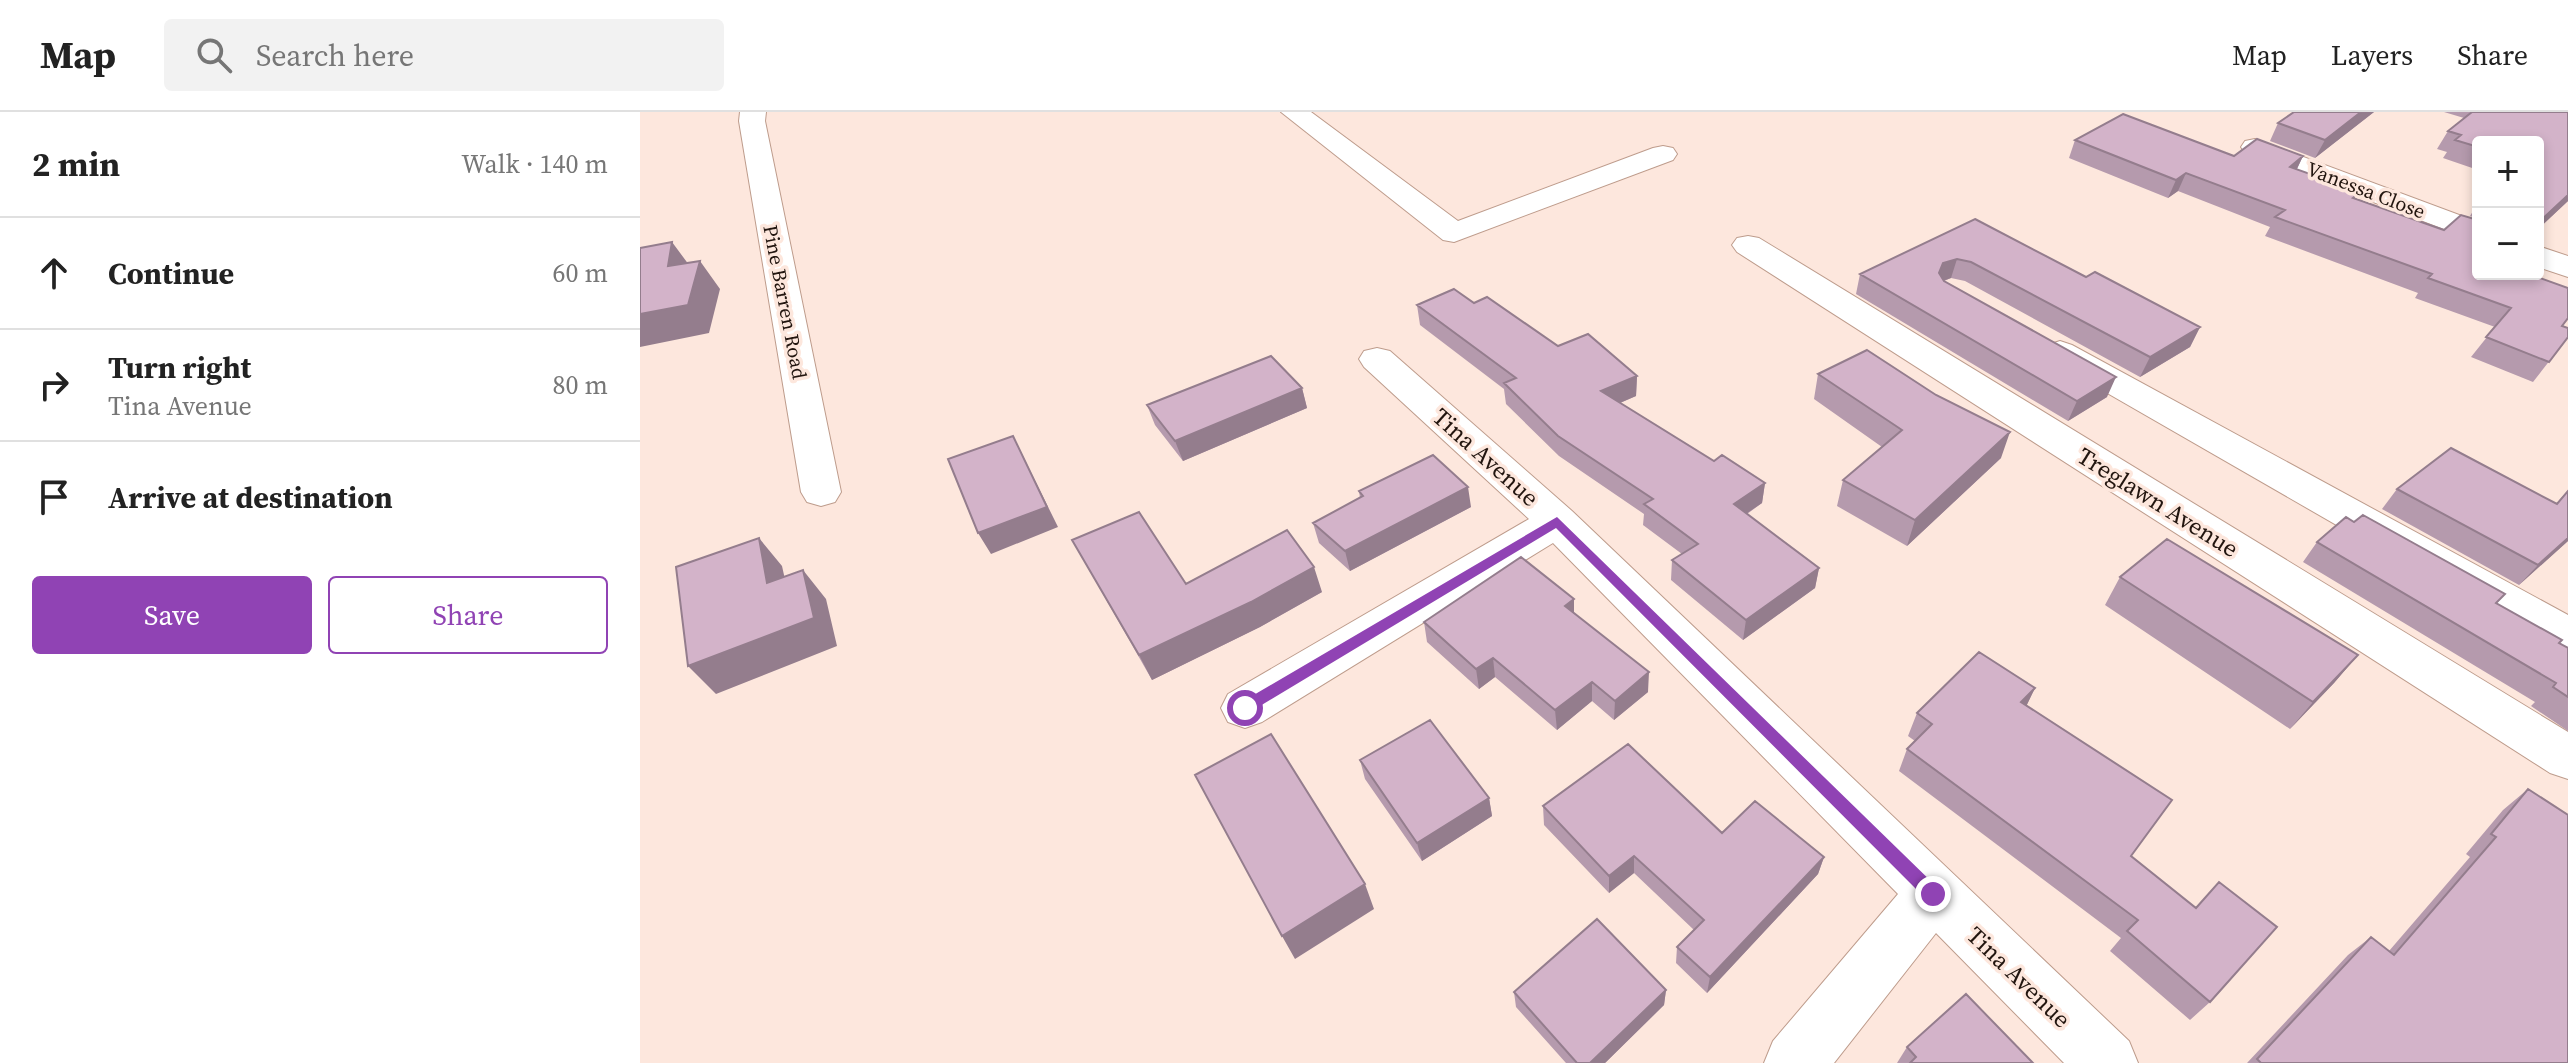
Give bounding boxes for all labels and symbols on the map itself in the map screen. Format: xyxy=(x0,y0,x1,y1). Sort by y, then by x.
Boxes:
street label: Vanessa Close xyxy=(2303,155,2429,225)
street label: Pine Barren Road xyxy=(756,222,814,382)
street label: Tina Avenue xyxy=(1426,400,1546,514)
street label: Treglawn Avenue xyxy=(2071,439,2245,565)
route start xyxy=(1227,690,1263,726)
route end xyxy=(1915,876,1951,912)
street label: Tina Avenue xyxy=(1960,919,2078,1035)

